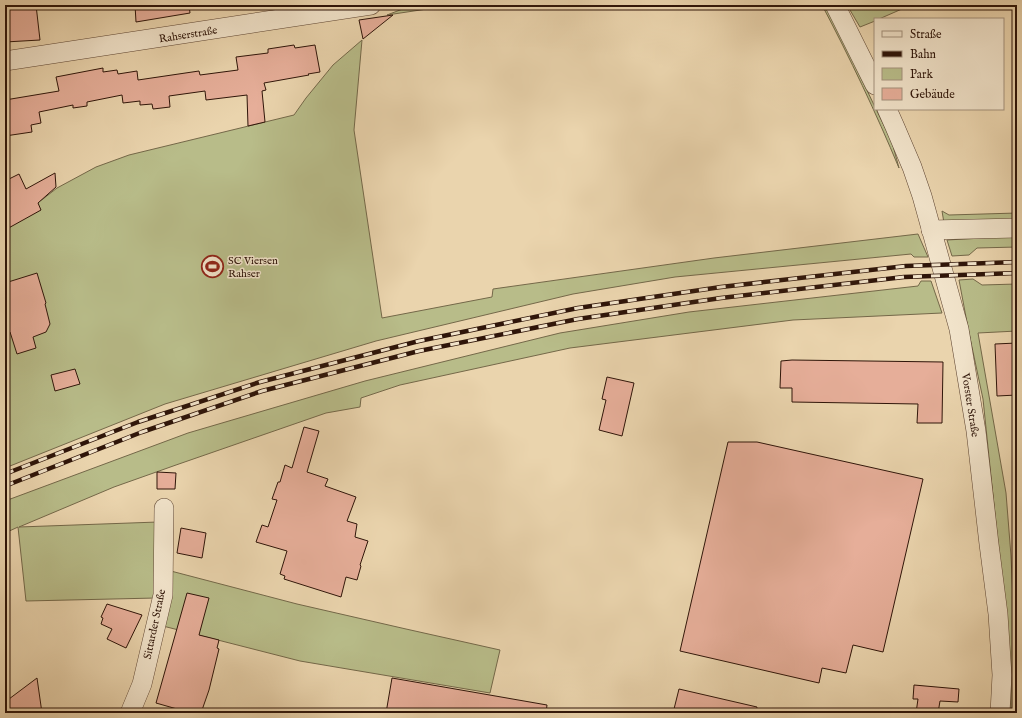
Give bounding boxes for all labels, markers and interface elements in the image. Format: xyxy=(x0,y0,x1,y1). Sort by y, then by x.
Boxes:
legend xyxy=(874,18,1004,110)
street label: Rahserstraße xyxy=(158,23,218,47)
text: Straße xyxy=(910,27,942,42)
text: Bahn xyxy=(910,47,937,62)
text: Park xyxy=(910,67,933,82)
text: Gebäude xyxy=(910,87,955,102)
sports icon: SC Viersen Rahser xyxy=(199,253,225,279)
place label: SC Viersen Rahser xyxy=(228,254,278,281)
street label: Vorster Straße xyxy=(958,371,982,438)
street label: Sittarder Straße xyxy=(141,588,169,660)

